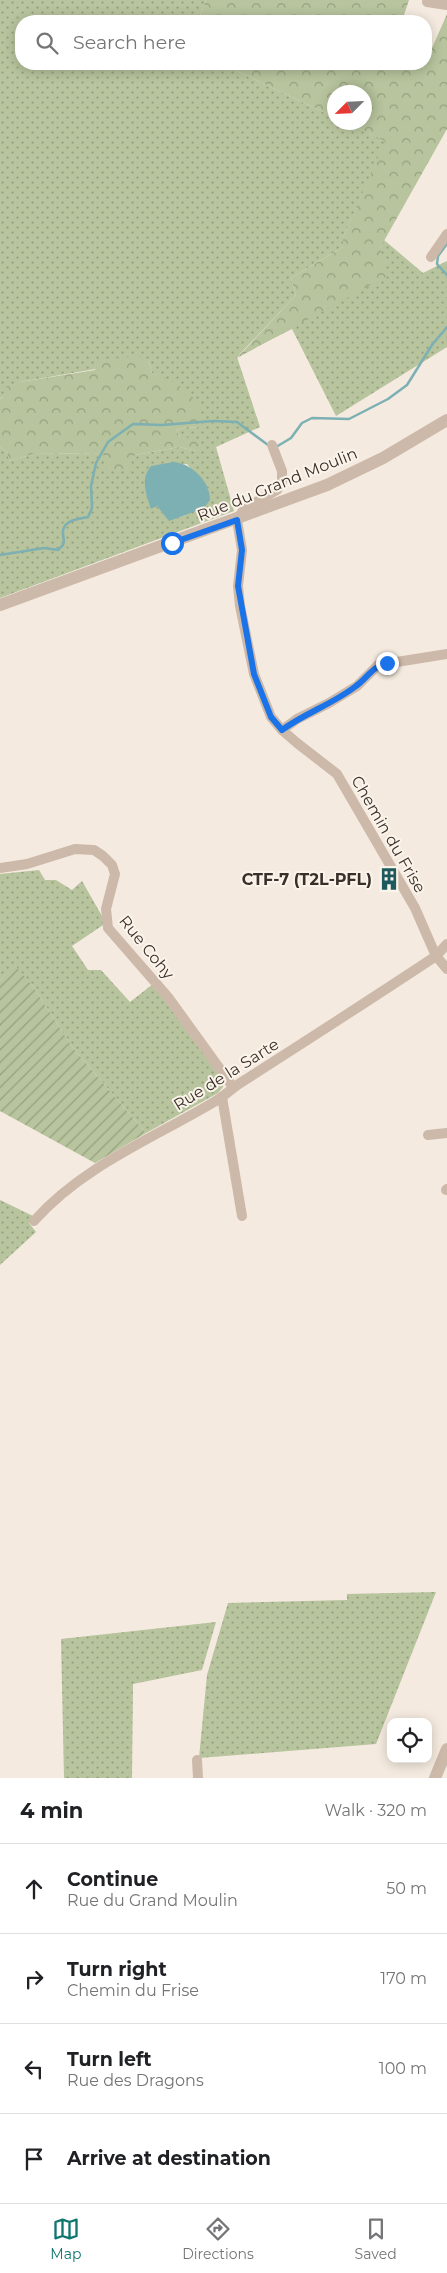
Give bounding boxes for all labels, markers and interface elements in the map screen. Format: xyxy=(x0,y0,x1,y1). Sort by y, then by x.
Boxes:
search box xyxy=(15,15,432,70)
icon: search xyxy=(33,29,61,57)
text: Search here xyxy=(73,31,186,54)
north arrow xyxy=(327,85,372,130)
street label: Rue du Grand Moulin xyxy=(194,444,360,525)
route start xyxy=(161,532,184,555)
route end xyxy=(376,652,399,675)
street label: Chemin du Frise xyxy=(347,772,430,896)
building icon: CTF-7 (T2L-PFL) xyxy=(376,866,402,892)
place label: CTF-7 (T2L-PFL) xyxy=(242,870,372,889)
street label: Rue Cohy xyxy=(115,912,178,983)
street label: Rue de la Sarte xyxy=(170,1034,282,1114)
map controls xyxy=(387,1718,432,1763)
button: locate xyxy=(387,1718,432,1763)
text: 4 min xyxy=(20,1798,83,1823)
text: Walk · 320 m xyxy=(325,1801,427,1820)
text: Continue xyxy=(67,1868,158,1891)
icon: ahead xyxy=(20,1875,48,1903)
text: 50 m xyxy=(386,1879,427,1898)
text: Rue du Grand Moulin xyxy=(67,1891,238,1910)
text: Turn right xyxy=(67,1958,167,1981)
icon: right xyxy=(20,1965,48,1993)
text: 170 m xyxy=(380,1969,427,1988)
text: Chemin du Frise xyxy=(67,1981,199,2000)
text: Turn left xyxy=(67,2048,152,2071)
icon: left xyxy=(20,2055,48,2083)
text: 100 m xyxy=(379,2059,427,2078)
text: Rue des Dragons xyxy=(67,2071,204,2090)
icon: arrive xyxy=(20,2145,48,2173)
text: Arrive at destination xyxy=(67,2147,271,2170)
tab: Map xyxy=(50,2215,81,2263)
tab: Directions xyxy=(182,2215,254,2263)
tab: Saved xyxy=(355,2215,397,2263)

